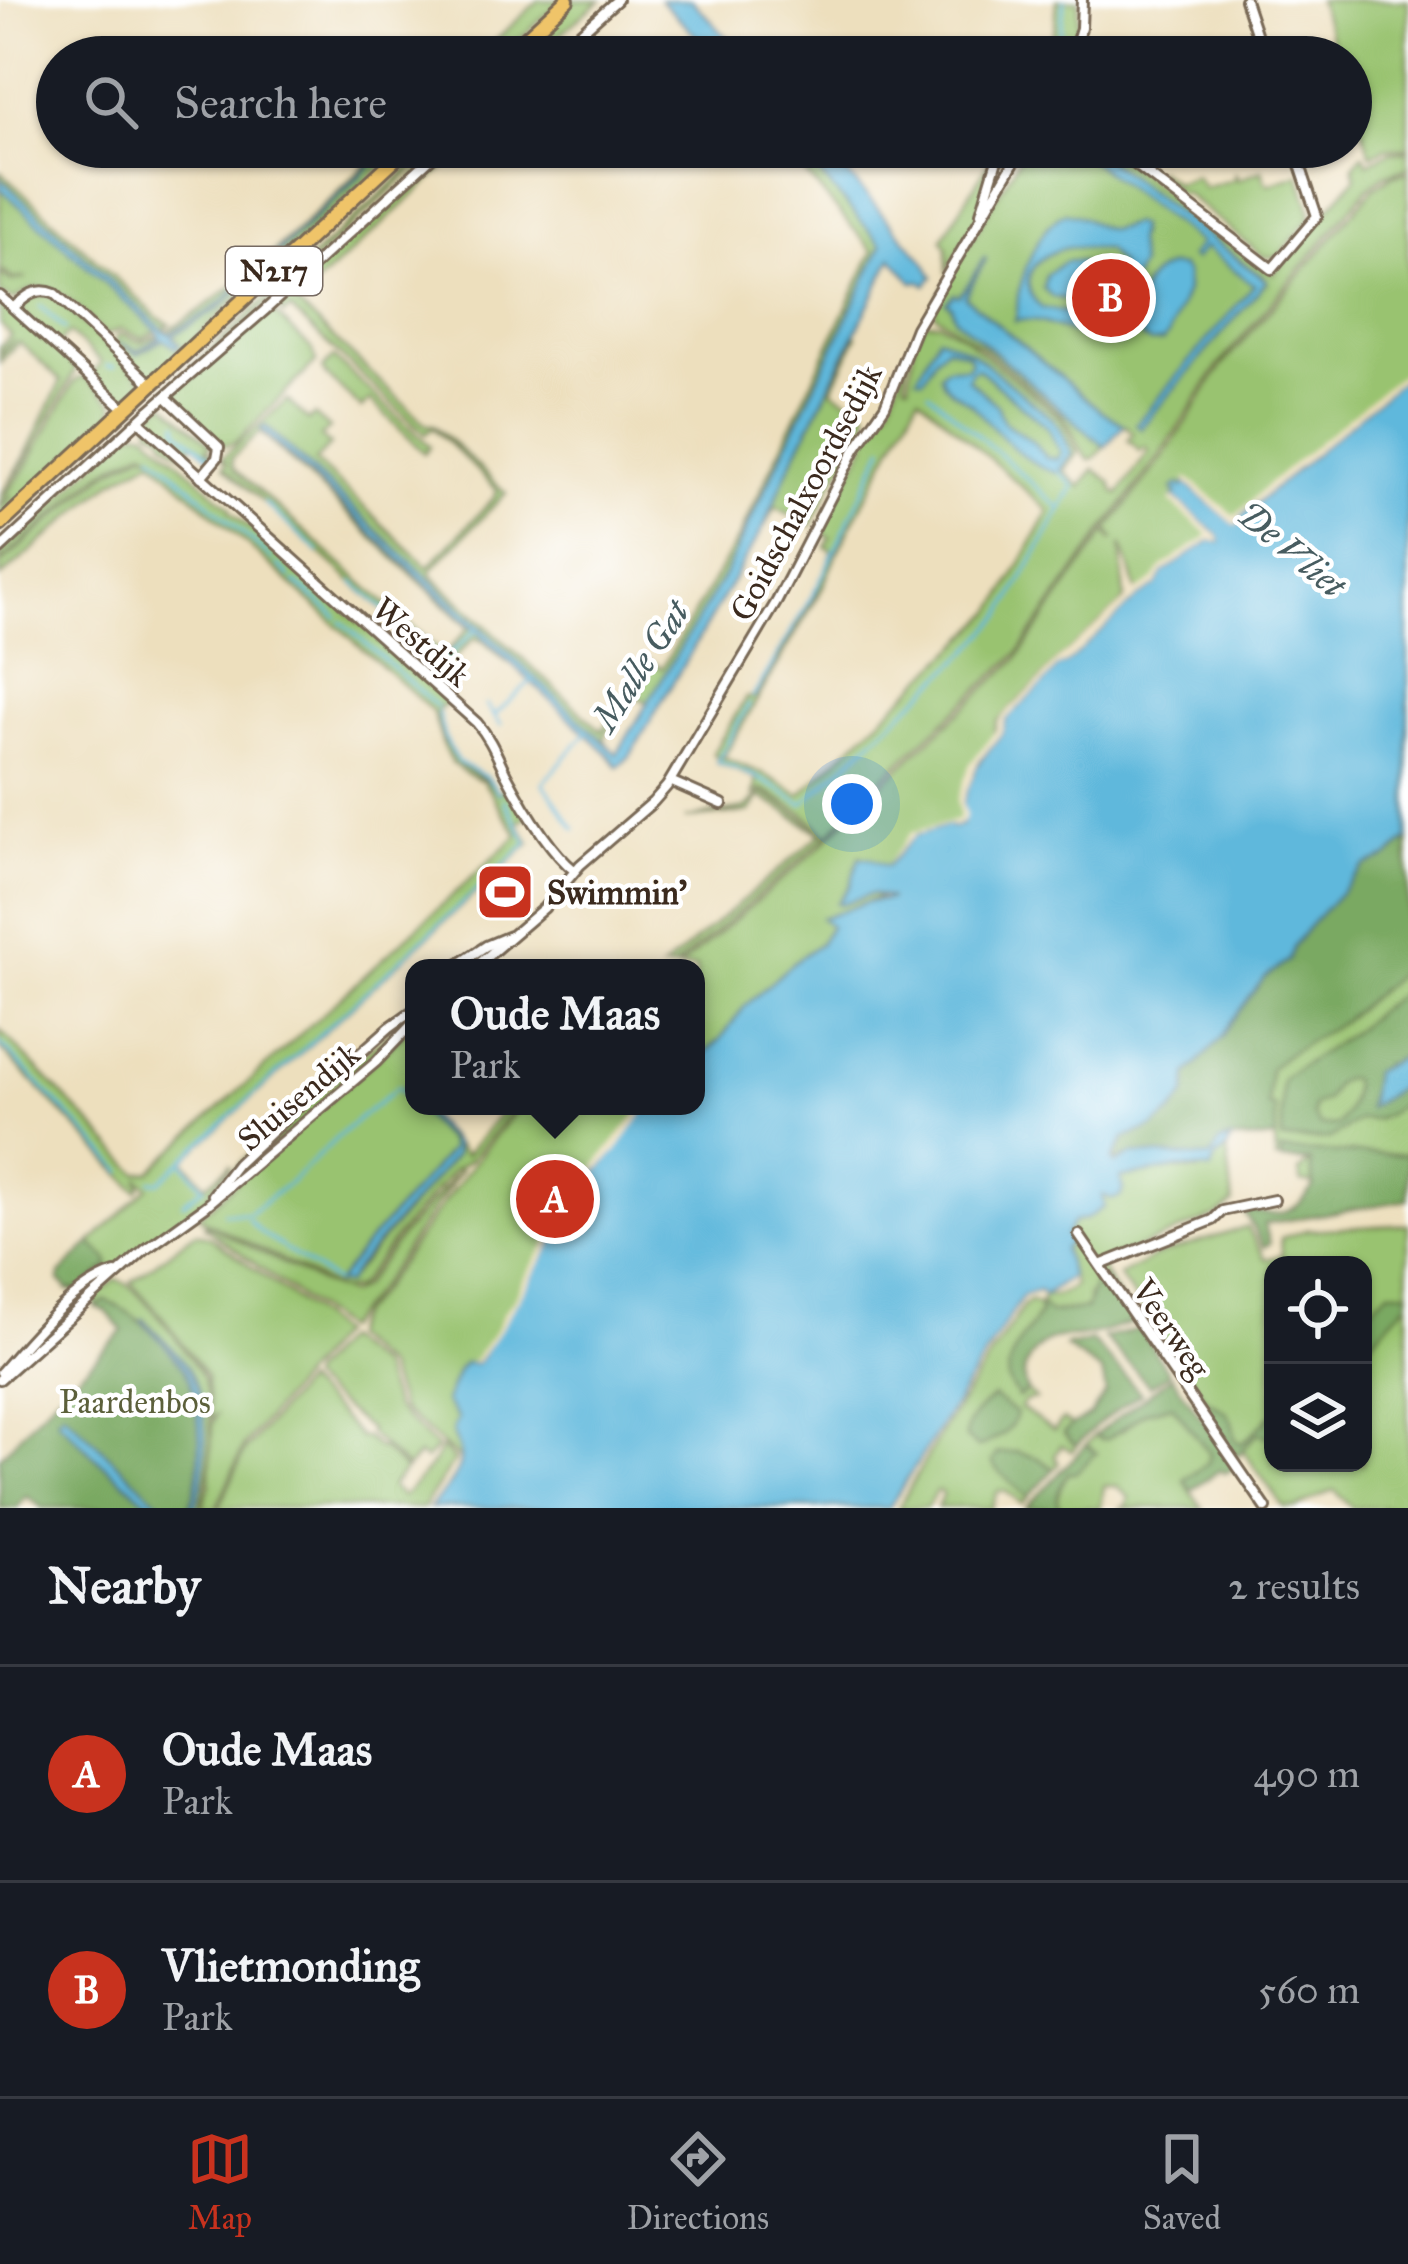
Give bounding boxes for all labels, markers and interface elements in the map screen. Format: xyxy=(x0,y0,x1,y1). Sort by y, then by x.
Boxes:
search box xyxy=(36,36,1372,168)
icon: search xyxy=(78,69,144,135)
text: Search here xyxy=(174,75,387,130)
road number: N217 xyxy=(226,247,322,295)
pin: B xyxy=(1072,253,1150,343)
street label: Goidschalxoordsedijk xyxy=(721,357,891,628)
water label: De Vliet xyxy=(1229,492,1356,609)
street label: Westdijk xyxy=(364,589,479,695)
water label: Malle Gat xyxy=(581,590,701,741)
your location xyxy=(822,774,882,834)
sports icon: Swimmin' xyxy=(474,861,536,923)
place label: Swimmin' xyxy=(547,873,687,913)
popup xyxy=(405,959,705,1115)
text: Oude Maas xyxy=(450,986,660,1041)
street label: Sluisendijk xyxy=(230,1034,368,1159)
text: Park xyxy=(450,1041,520,1089)
pin: A xyxy=(516,1154,594,1244)
map controls xyxy=(1264,1256,1372,1472)
button: locate xyxy=(1264,1256,1372,1364)
street label: Veerweg xyxy=(1123,1270,1219,1386)
button: layers xyxy=(1264,1364,1372,1472)
park label: Paardenbos xyxy=(59,1382,211,1422)
text: Nearby xyxy=(48,1555,200,1617)
text: 2 results xyxy=(1228,1562,1360,1610)
text: Oude Maas xyxy=(162,1722,372,1777)
text: A xyxy=(74,1750,100,1798)
text: 490 m xyxy=(1253,1750,1360,1798)
text: Park xyxy=(162,1777,233,1825)
text: Vlietmonding xyxy=(162,1938,419,1993)
text: B xyxy=(74,1966,100,2014)
text: 560 m xyxy=(1258,1966,1360,2014)
text: Park xyxy=(162,1993,233,2041)
tab: Map xyxy=(187,2126,253,2238)
tab: Directions xyxy=(627,2126,769,2238)
tab: Saved xyxy=(1143,2126,1221,2238)

